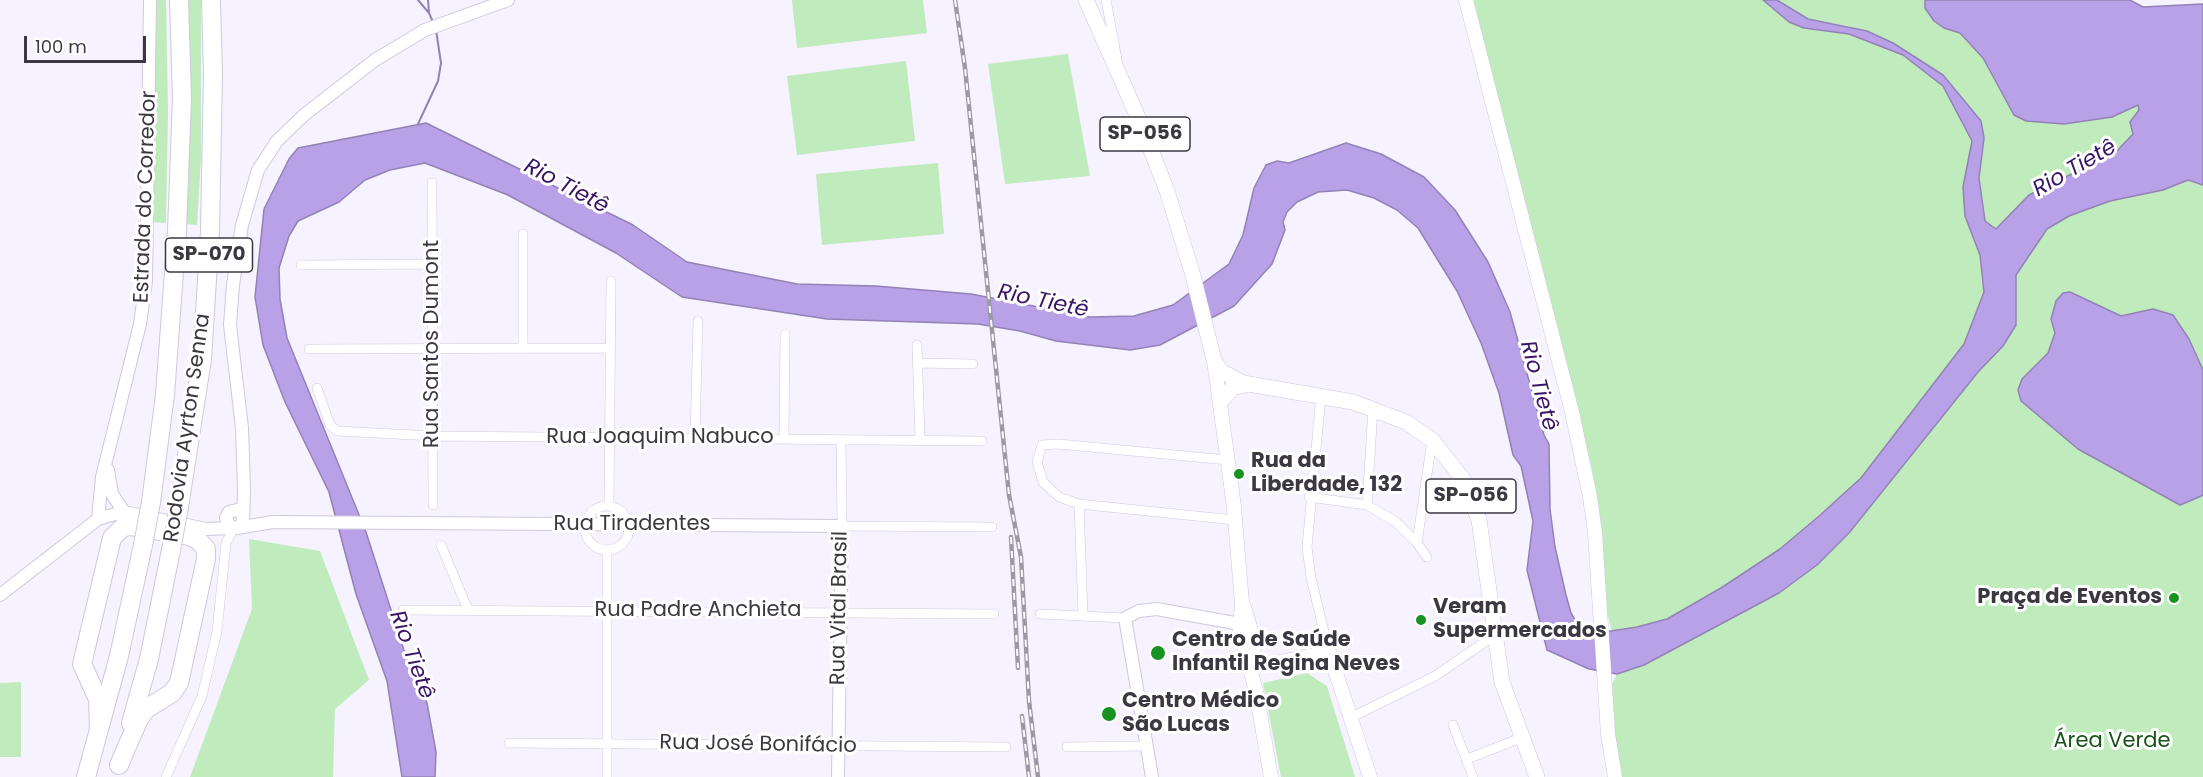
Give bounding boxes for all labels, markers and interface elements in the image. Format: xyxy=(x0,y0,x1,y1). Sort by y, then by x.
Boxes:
scale bar xyxy=(27,24,148,62)
text: 100 m xyxy=(35,34,87,59)
street label: Estrada do Corredor xyxy=(130,90,162,304)
road number: SP-056 xyxy=(1100,117,1190,151)
water label: Rio Tietê xyxy=(2029,135,2121,203)
water label: Rio Tietê xyxy=(519,154,613,220)
road number: SP-070 xyxy=(166,238,252,272)
street label: Rua Santos Dumont xyxy=(420,240,446,448)
water label: Rio Tietê xyxy=(995,280,1091,324)
street label: Rodovia Ayrton Senna xyxy=(159,312,217,544)
water label: Rio Tietê xyxy=(1513,338,1563,434)
street label: Rua Joaquim Nabuco xyxy=(546,425,774,451)
place label: Rua da Liberdade, 132 xyxy=(1251,449,1402,499)
marker: Rua da Liberdade, 132 xyxy=(1232,467,1246,481)
road number: SP-056 xyxy=(1426,479,1516,513)
street label: Rua Tiradentes xyxy=(554,512,710,538)
street label: Rua Vital Brasil xyxy=(826,531,854,685)
place label: Praça de Eventos xyxy=(1977,585,2162,611)
marker: Praça de Eventos xyxy=(2167,591,2181,605)
place label: Veram Supermercados xyxy=(1433,595,1607,645)
street label: Rua Padre Anchieta xyxy=(595,598,801,624)
water label: Rio Tietê xyxy=(383,607,439,703)
marker: Veram Supermercados xyxy=(1414,613,1428,627)
place label: Centro de Saúde Infantil Regina Neves xyxy=(1172,628,1400,678)
marker: Centro de Saúde Infantil Regina Neves xyxy=(1149,644,1167,662)
place label: Centro Médico São Lucas xyxy=(1122,689,1279,739)
marker: Centro Médico São Lucas xyxy=(1100,705,1118,723)
park label: Área Verde xyxy=(2053,729,2171,755)
street label: Rua José Bonifácio xyxy=(659,731,857,759)

